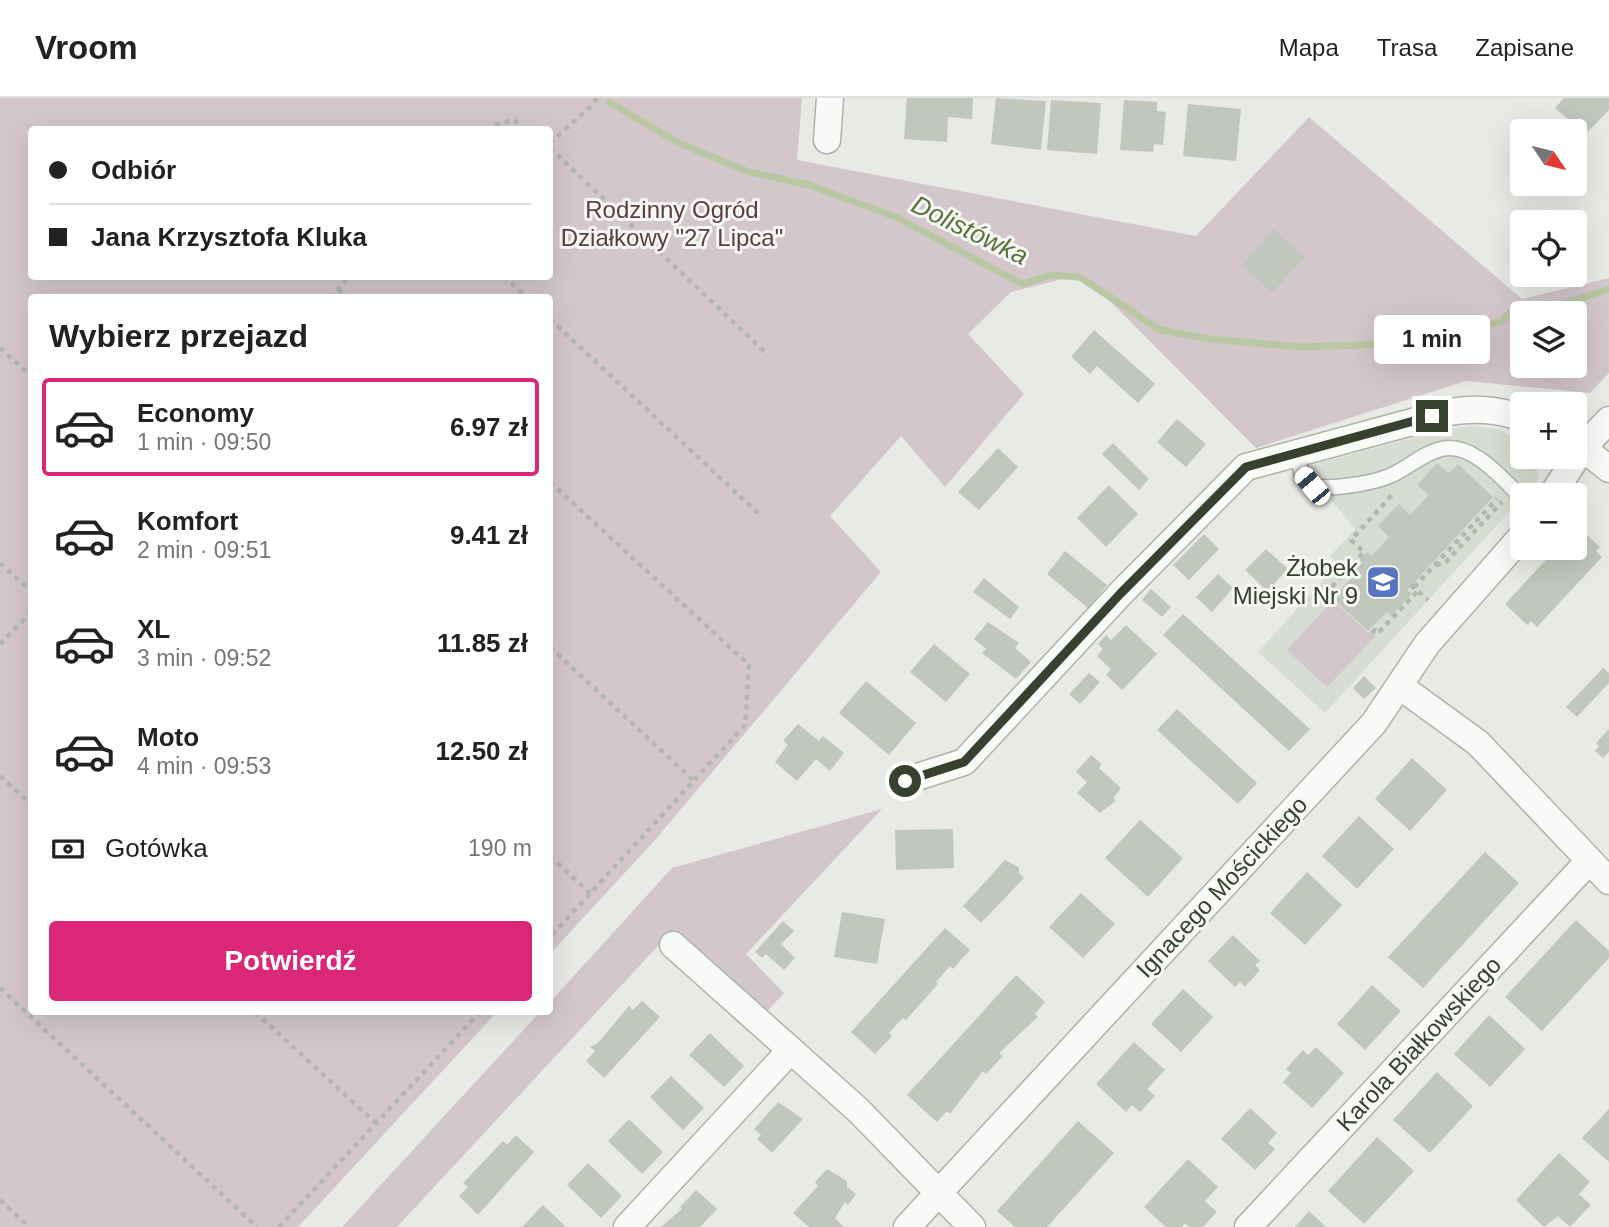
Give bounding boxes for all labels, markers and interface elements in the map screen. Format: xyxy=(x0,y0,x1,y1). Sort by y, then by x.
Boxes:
text: Vroom xyxy=(35,29,138,66)
text: Mapa xyxy=(1279,34,1339,61)
text: Trasa xyxy=(1377,34,1437,61)
text: Zapisane xyxy=(1475,34,1574,61)
north arrow xyxy=(1510,119,1587,196)
map controls xyxy=(1510,119,1587,560)
text: Odbiór xyxy=(91,155,176,185)
water label: Dolistówka xyxy=(907,189,1033,271)
park label: Rodzinny Ogród Działkowy "27 Lipca" xyxy=(561,196,783,251)
button: locate xyxy=(1510,210,1587,287)
text: Jana Krzysztofa Kluka xyxy=(91,222,367,252)
button: layers xyxy=(1510,301,1587,378)
callout: 1 min xyxy=(1374,314,1490,364)
text: Wybierz przejazd xyxy=(49,318,308,354)
text: 1 min xyxy=(1402,326,1462,352)
button: + xyxy=(1510,392,1587,469)
icon: car xyxy=(53,396,116,459)
text: Economy xyxy=(137,398,254,428)
route end xyxy=(1416,400,1448,432)
text: 6.97 zł xyxy=(450,412,528,442)
text: 1 min · 09:50 xyxy=(137,429,271,455)
car xyxy=(1291,463,1334,509)
button: − xyxy=(1510,483,1587,560)
icon: car xyxy=(53,504,116,567)
text: Komfort xyxy=(137,506,238,536)
text: 9.41 zł xyxy=(450,520,528,550)
text: 2 min · 09:51 xyxy=(137,537,271,563)
place label: Żłobek Miejski Nr 9 xyxy=(1233,554,1359,609)
school or university icon: Żłobek Miejski Nr 9 xyxy=(1364,563,1402,601)
icon: car xyxy=(53,612,116,675)
text: XL xyxy=(137,614,170,644)
text: 11.85 zł xyxy=(437,628,528,658)
text: 3 min · 09:52 xyxy=(137,645,271,671)
icon: car xyxy=(53,720,116,783)
text: Moto xyxy=(137,722,199,752)
text: 12.50 zł xyxy=(435,736,528,766)
text: 4 min · 09:53 xyxy=(137,753,271,779)
route start xyxy=(889,765,921,797)
street label: Ignacego Mościckiego xyxy=(1131,791,1312,983)
icon: cash xyxy=(49,830,87,868)
text: Gotówka xyxy=(105,833,208,863)
text: 190 m xyxy=(468,835,532,861)
button: Potwierdź xyxy=(49,921,532,1001)
street label: Karola Białkowskiego xyxy=(1331,951,1506,1136)

